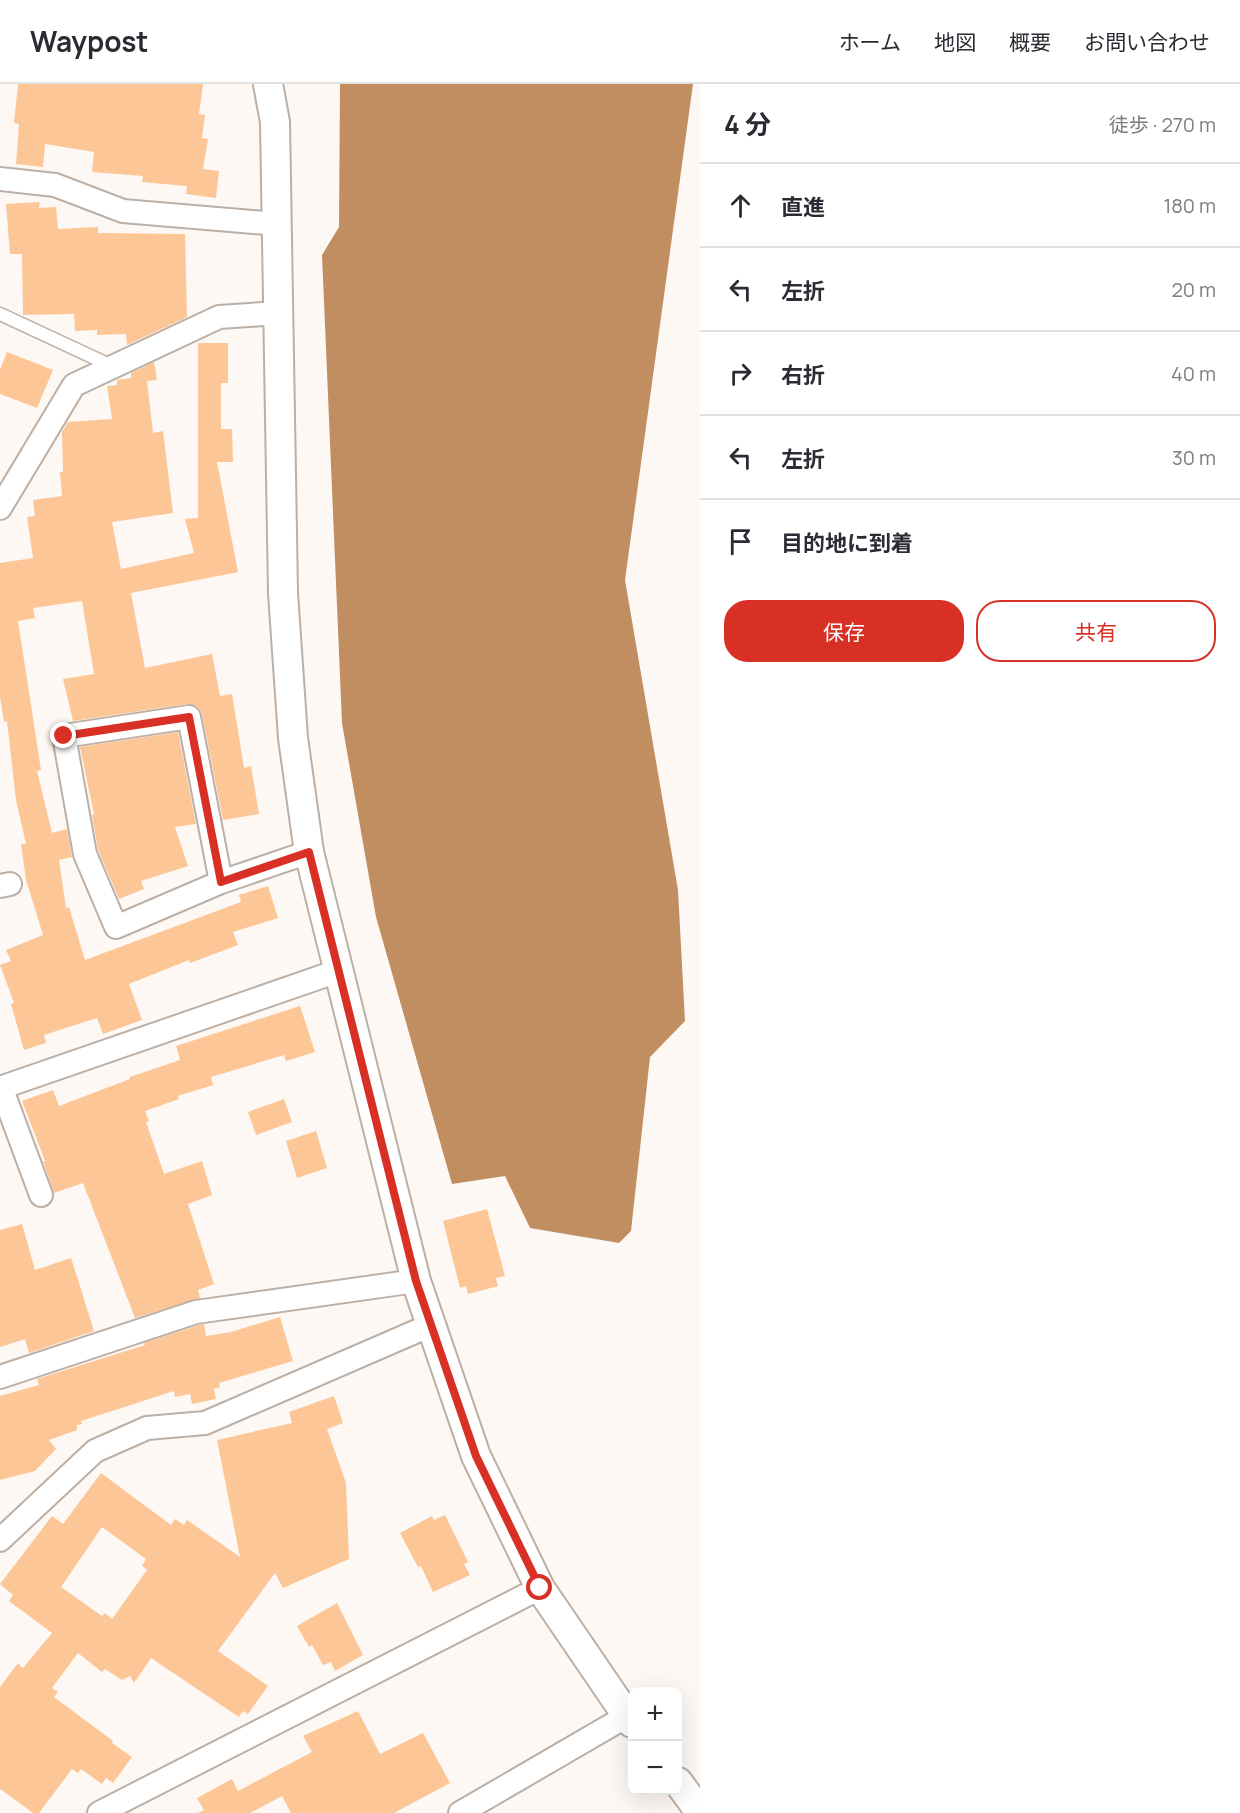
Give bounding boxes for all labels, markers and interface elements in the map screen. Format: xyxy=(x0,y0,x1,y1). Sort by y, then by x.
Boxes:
text: Waypost xyxy=(30,22,149,60)
text: ホーム xyxy=(839,28,901,56)
text: 地図 xyxy=(934,28,976,56)
text: 概要 xyxy=(1009,28,1051,56)
text: お問い合わせ xyxy=(1084,28,1210,56)
text: 4 分 xyxy=(724,106,771,142)
text: 徒歩 · 270 m xyxy=(1109,111,1216,138)
icon: ahead xyxy=(724,189,757,222)
text: 直進 xyxy=(781,192,825,222)
text: 180 m xyxy=(1163,192,1216,219)
icon: left xyxy=(724,273,757,306)
text: 左折 xyxy=(781,276,825,306)
text: 20 m xyxy=(1171,276,1216,303)
icon: right xyxy=(724,357,757,390)
text: 右折 xyxy=(781,360,825,390)
text: 40 m xyxy=(1171,360,1216,387)
icon: left xyxy=(724,441,757,474)
text: 左折 xyxy=(781,444,825,474)
text: 30 m xyxy=(1172,444,1216,471)
icon: arrive xyxy=(724,525,757,558)
text: 目的地に到着 xyxy=(781,528,913,558)
button: 保存 xyxy=(724,600,964,662)
button: 共有 xyxy=(976,600,1216,662)
route end xyxy=(50,722,76,748)
route start xyxy=(526,1574,552,1600)
map controls xyxy=(628,1687,682,1795)
button: + xyxy=(628,1687,682,1741)
button: − xyxy=(628,1741,682,1795)

